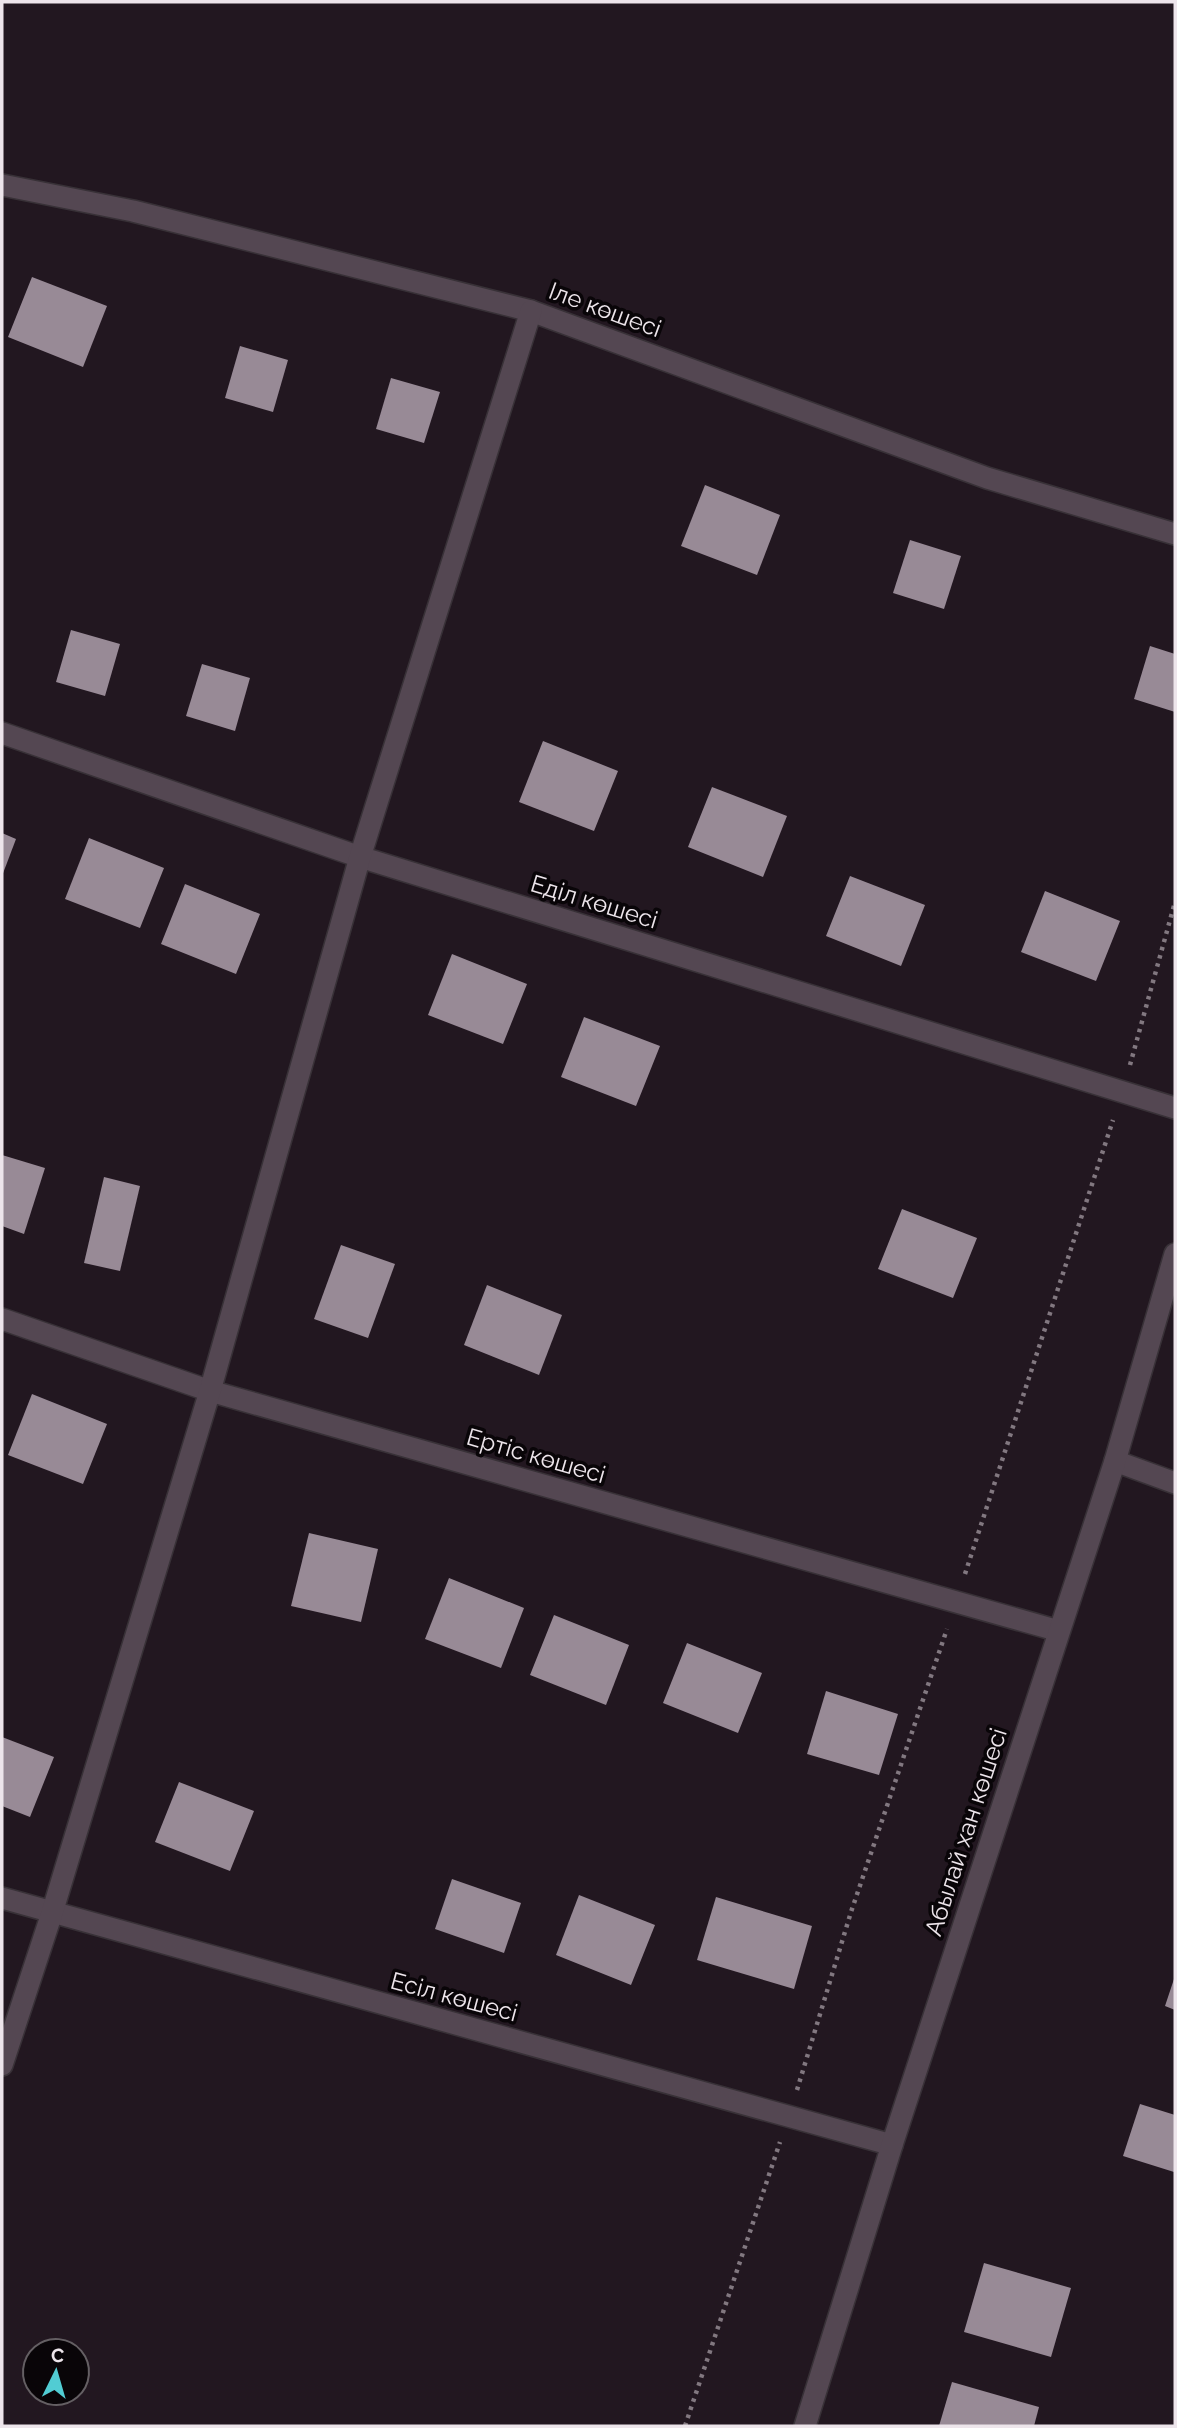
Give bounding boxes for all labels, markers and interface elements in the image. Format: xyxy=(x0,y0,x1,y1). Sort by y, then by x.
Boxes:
street label: Іле көшесі xyxy=(545,276,665,343)
street label: Еділ көшесі xyxy=(527,868,661,935)
street label: Ертіс көшесі xyxy=(463,1422,609,1489)
street label: Абылай хан көшесі xyxy=(918,1724,1013,1939)
street label: Есіл көшесі xyxy=(388,1966,521,2027)
north arrow xyxy=(21,2337,91,2407)
text: С xyxy=(50,2344,65,2367)

